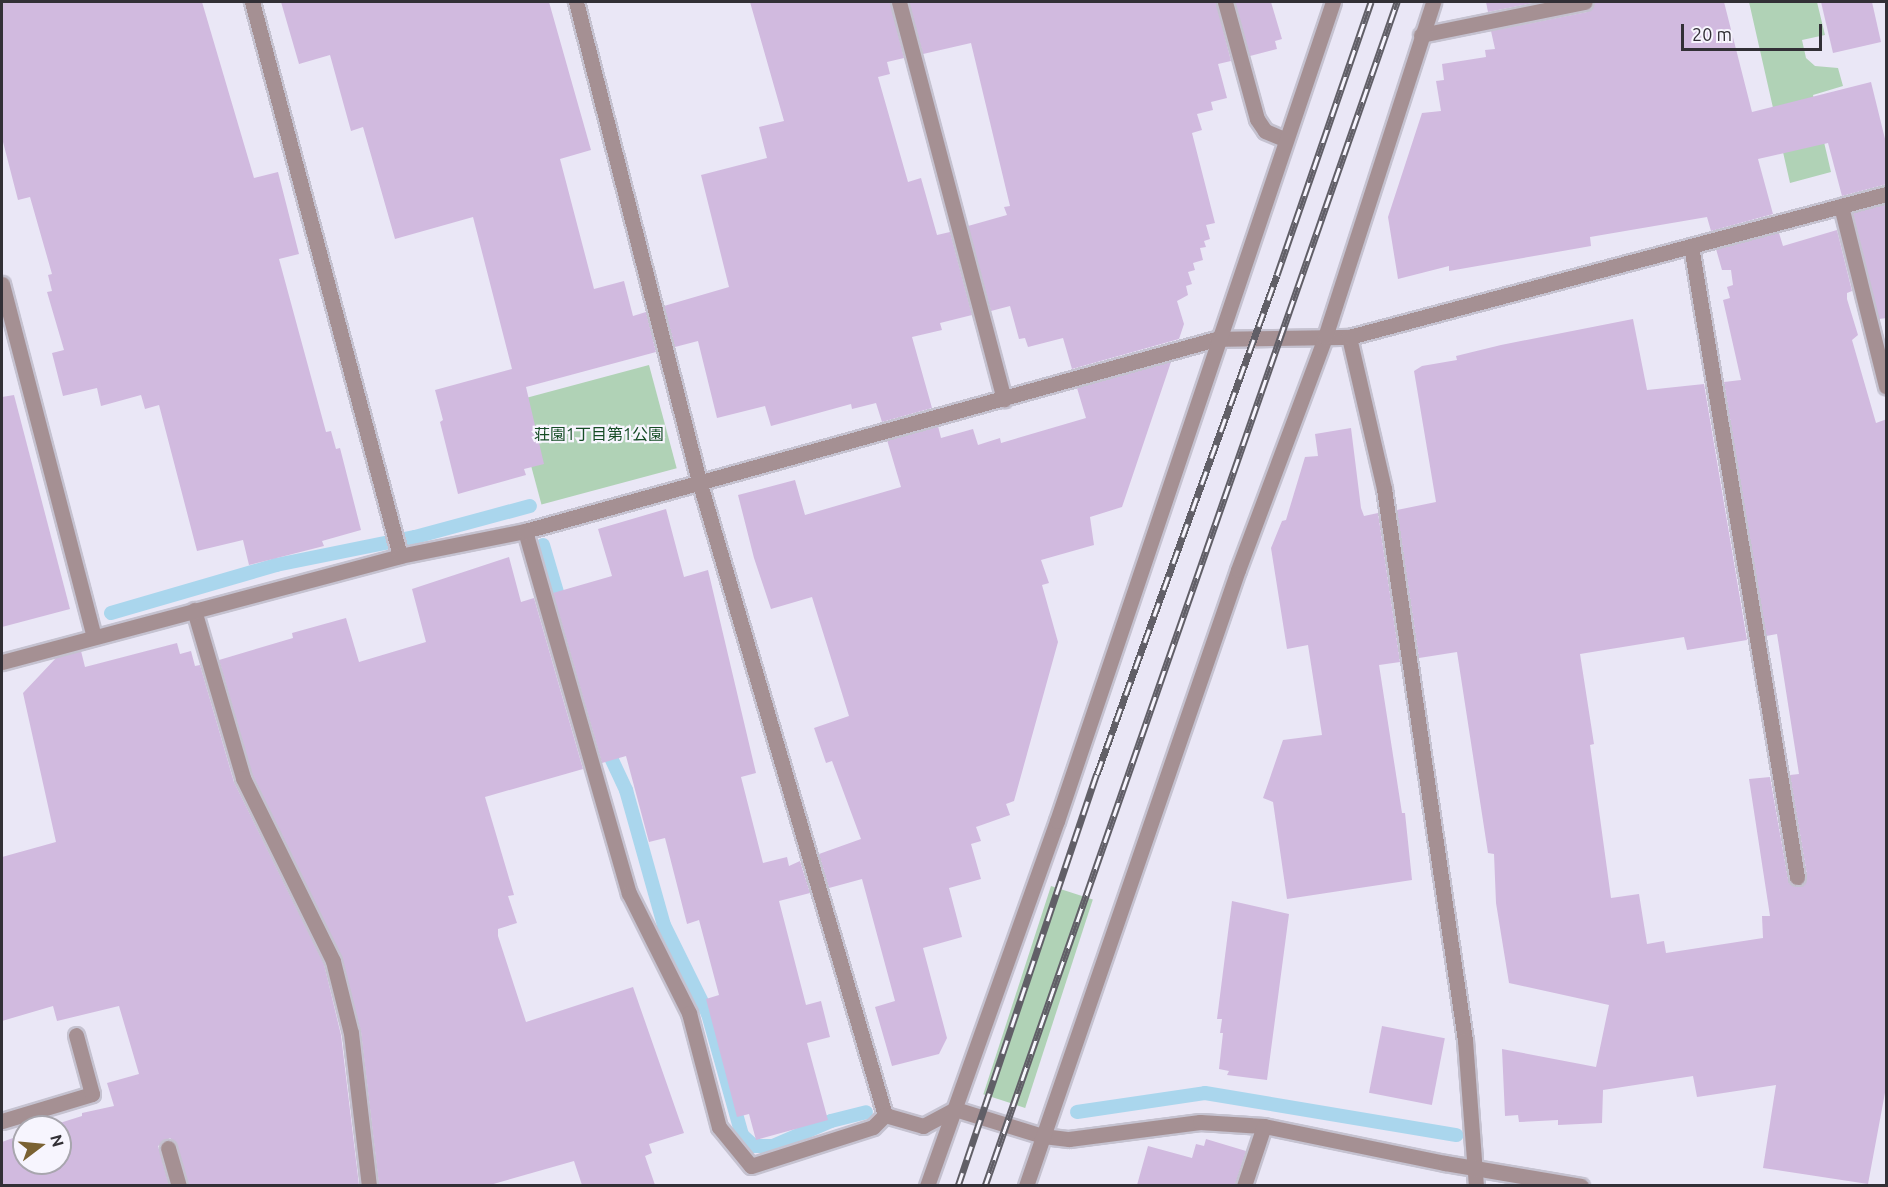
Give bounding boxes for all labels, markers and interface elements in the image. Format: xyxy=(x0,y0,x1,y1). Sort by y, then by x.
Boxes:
scale bar xyxy=(1684,12,1825,50)
text: 20 m xyxy=(1692,24,1732,44)
park label: 荘園1丁目第1公園 xyxy=(534,424,664,444)
north arrow xyxy=(12,1115,72,1175)
text: N xyxy=(47,1132,68,1149)

